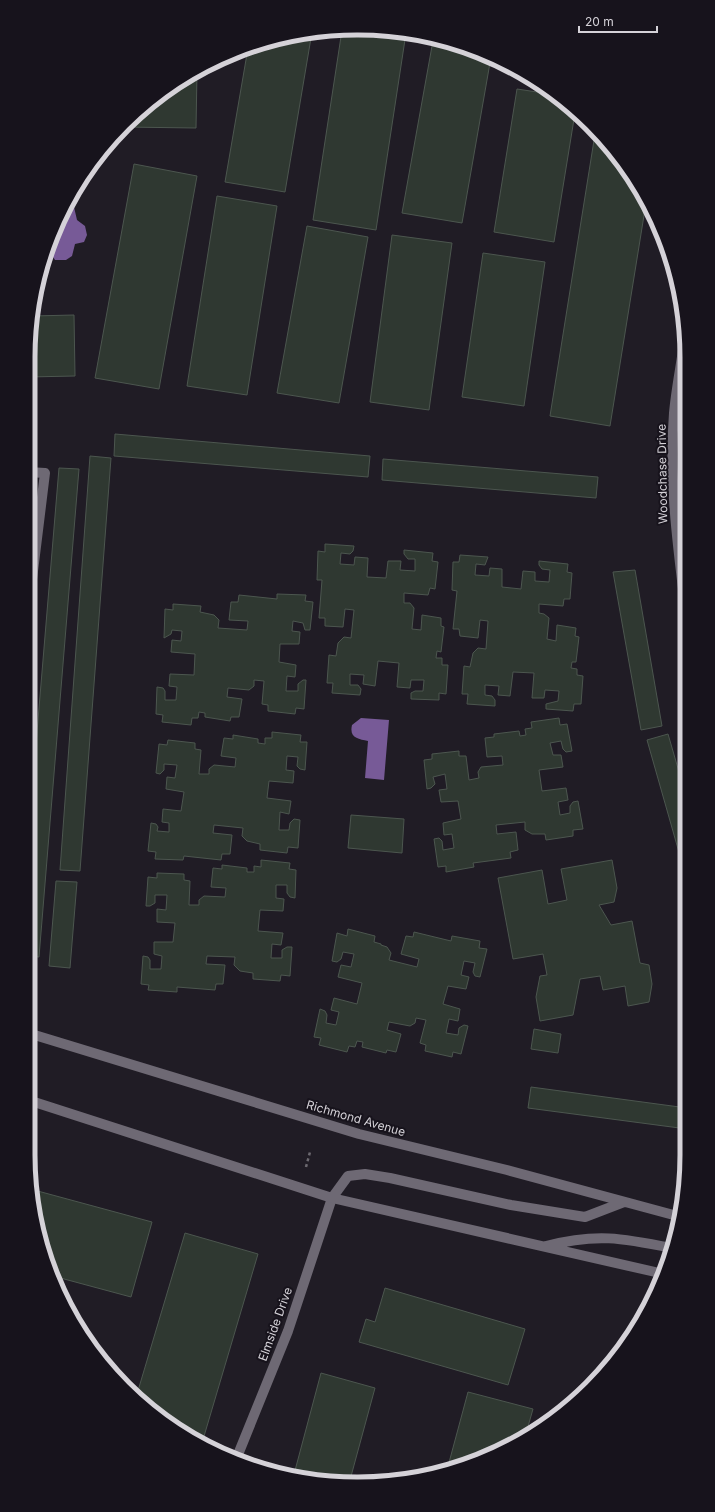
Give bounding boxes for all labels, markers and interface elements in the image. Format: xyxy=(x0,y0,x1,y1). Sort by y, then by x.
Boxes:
scale bar xyxy=(579,8,657,34)
text: 20 m xyxy=(585,14,614,29)
street label: Woodchase Drive xyxy=(654,424,670,524)
street label: Richmond Avenue xyxy=(305,1097,407,1139)
street label: Elmside Drive xyxy=(255,1285,295,1363)

